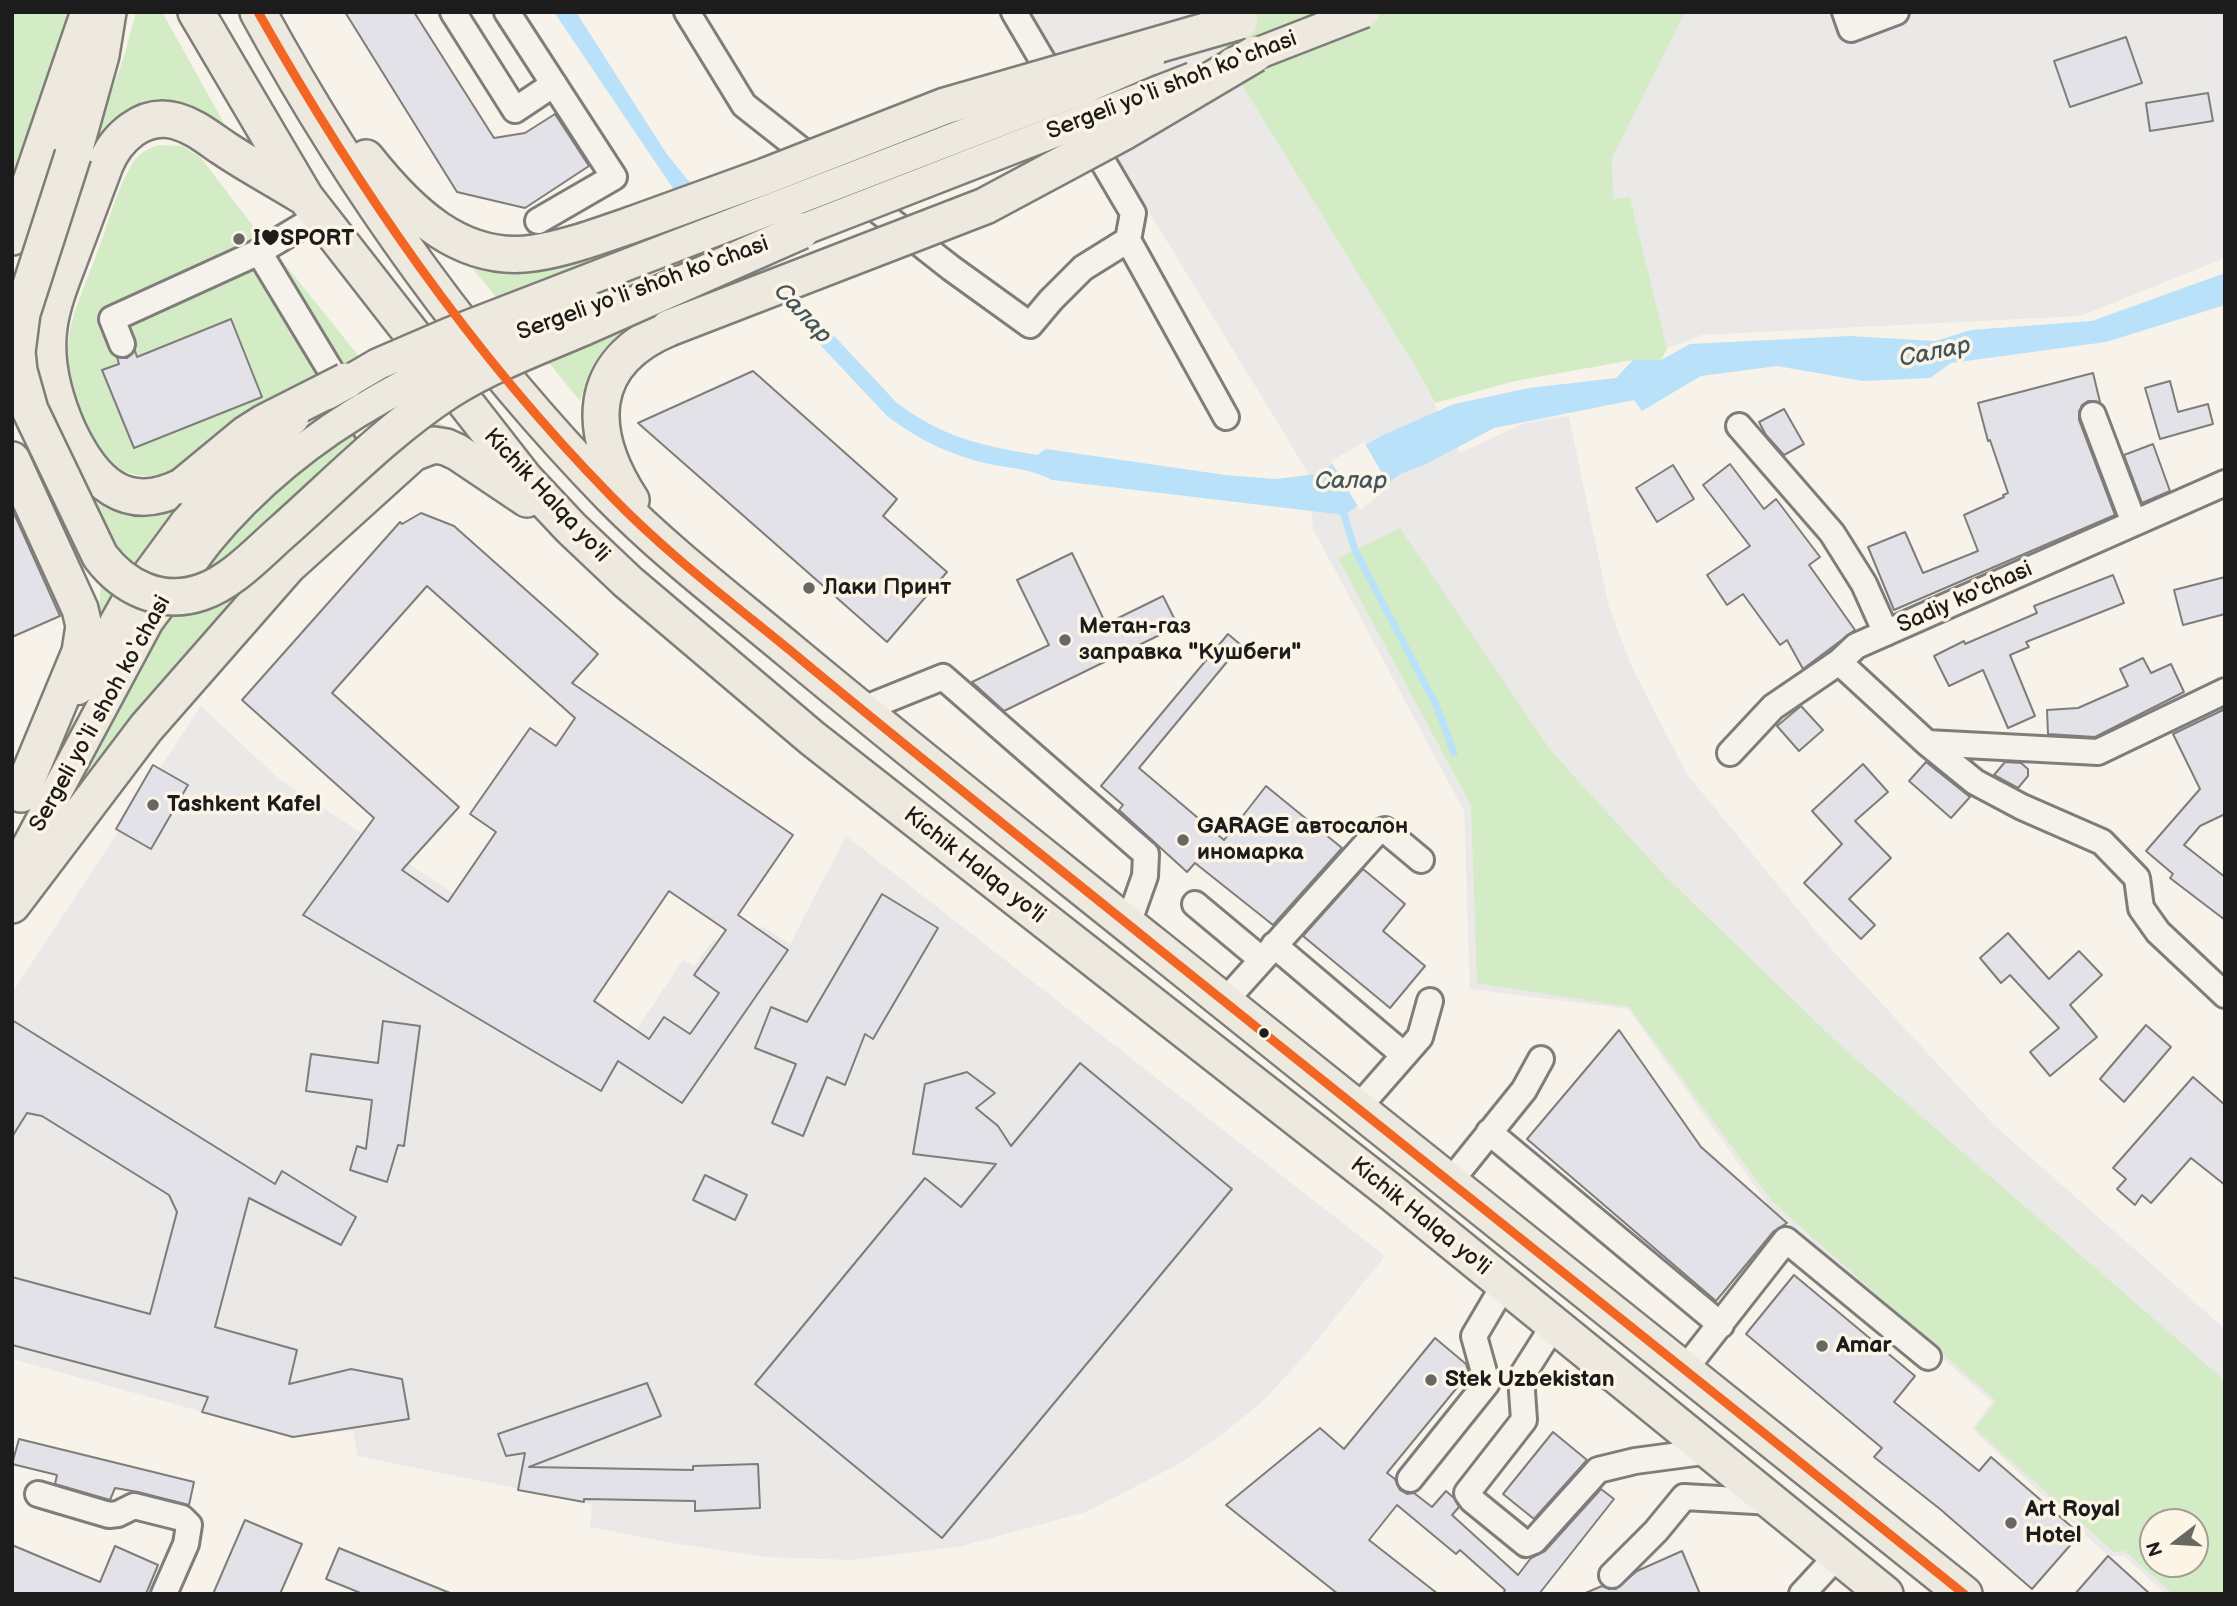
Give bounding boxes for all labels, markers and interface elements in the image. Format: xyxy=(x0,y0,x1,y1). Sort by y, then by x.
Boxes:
street label: Sergeli yo‘li shoh ko‘chasi xyxy=(1043,25,1301,147)
place label: I♥SPORT xyxy=(253,225,354,253)
marker: I♥SPORT xyxy=(231,231,247,247)
street label: Sergeli yo‘li shoh ko‘chasi xyxy=(513,231,773,347)
water label: Салар xyxy=(767,278,837,350)
water label: Салар xyxy=(1897,331,1973,375)
street label: Kichik Halqa yo'li xyxy=(477,423,615,569)
water label: Салар xyxy=(1315,468,1387,496)
street label: Sadiy ko'chasi xyxy=(1893,556,2037,640)
place label: Лаки Принт xyxy=(823,574,951,602)
marker: Лаки Принт xyxy=(801,580,817,596)
street label: Sergeli yo‘li shoh ko‘chasi xyxy=(25,591,177,837)
place label: Метан-газ заправка "Кушбеги" xyxy=(1079,613,1301,667)
marker: Метан-газ заправка "Кушбеги" xyxy=(1057,632,1073,648)
place label: Tashkent Kafel xyxy=(167,791,321,819)
marker: Tashkent Kafel xyxy=(145,797,161,813)
street label: Kichik Halqa yo'li xyxy=(897,802,1051,930)
place label: GARAGE автосалон иномарка xyxy=(1197,813,1408,867)
marker: GARAGE автосалон иномарка xyxy=(1175,832,1191,848)
unlabelled marker xyxy=(1257,1026,1271,1040)
street label: Kichik Halqa yo'li xyxy=(1344,1152,1496,1282)
place label: Amar xyxy=(1836,1332,1892,1360)
marker: Amar xyxy=(1814,1338,1830,1354)
place label: Stek Uzbekistan xyxy=(1445,1366,1615,1394)
marker: Stek Uzbekistan xyxy=(1423,1372,1439,1388)
place label: Art Royal Hotel xyxy=(2025,1496,2120,1550)
north arrow xyxy=(2139,1508,2209,1578)
marker: Art Royal Hotel xyxy=(2003,1515,2019,1531)
text: N xyxy=(2142,1539,2168,1559)

